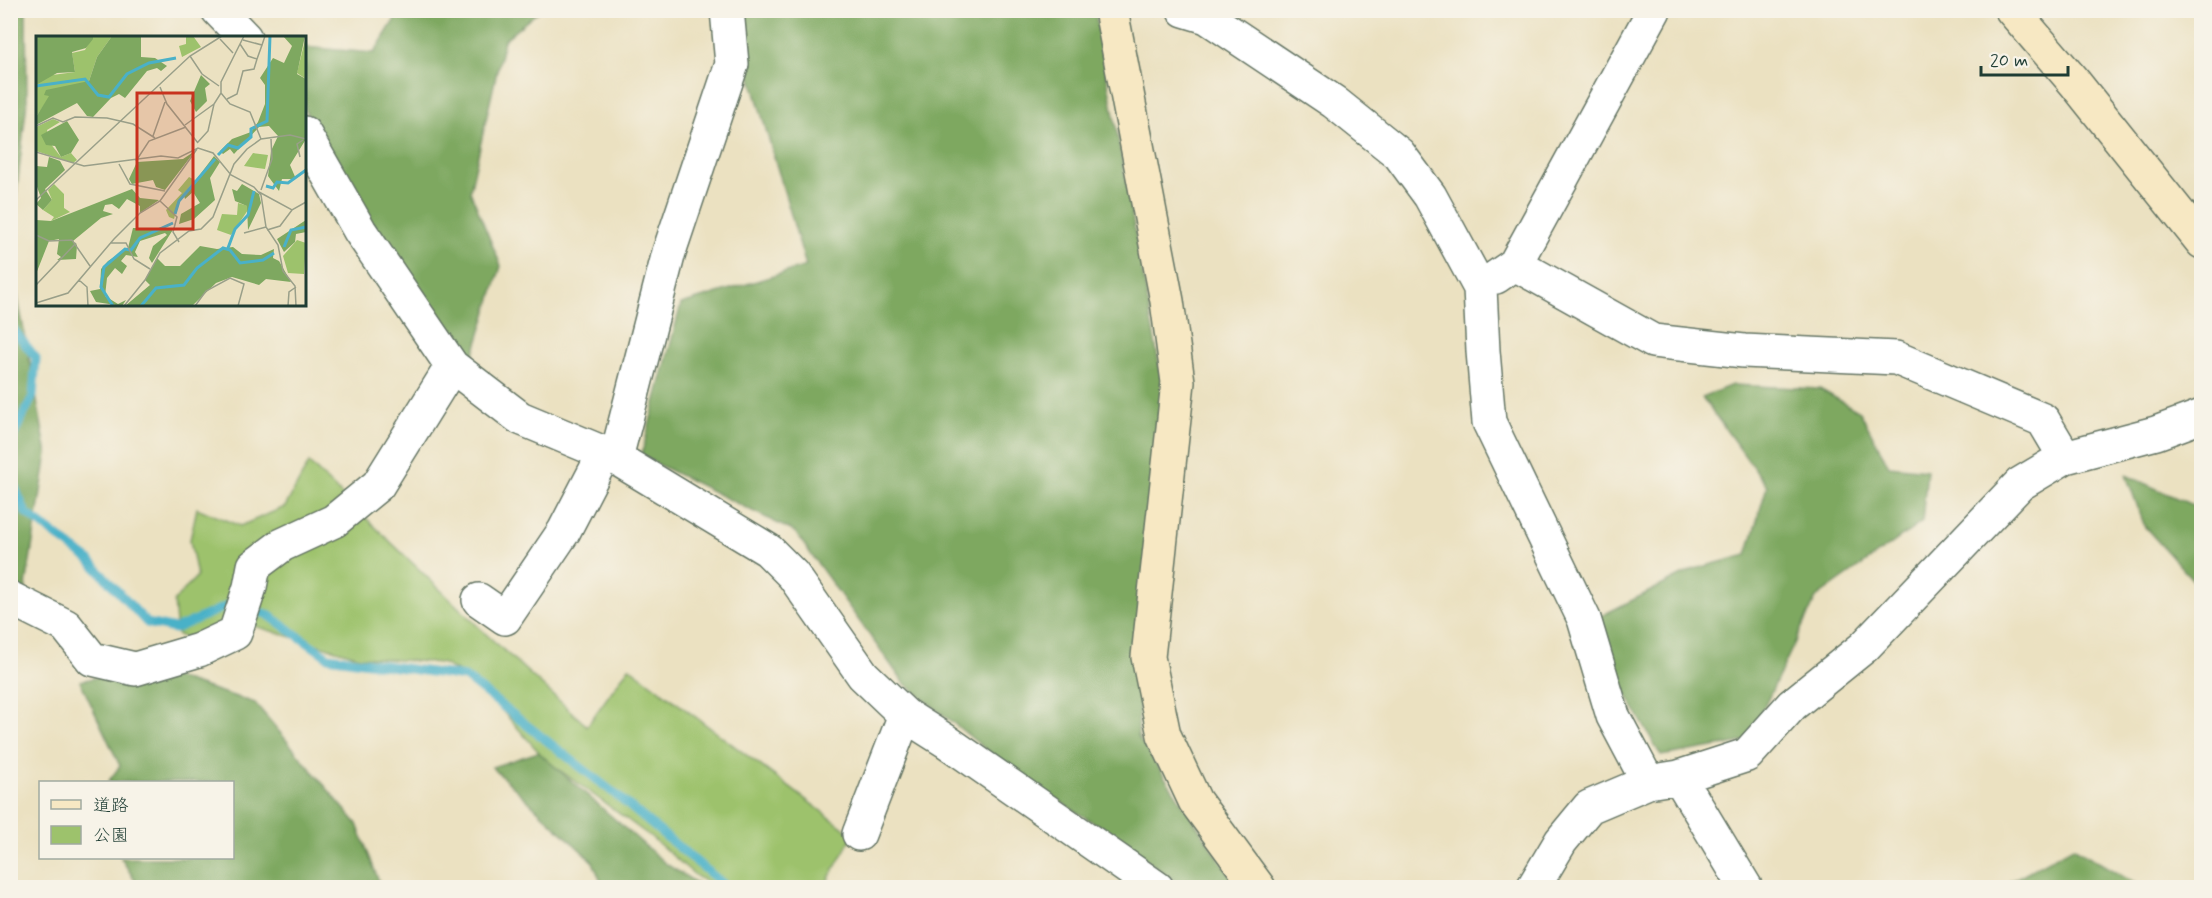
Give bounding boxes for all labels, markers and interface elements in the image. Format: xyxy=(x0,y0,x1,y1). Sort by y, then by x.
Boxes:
inset map xyxy=(36,36,306,306)
scale bar xyxy=(1981,39,2068,77)
text: 20 m xyxy=(1990,49,2028,73)
legend xyxy=(39,781,234,859)
text: 道路 xyxy=(93,794,129,818)
text: 公園 xyxy=(93,824,129,848)

